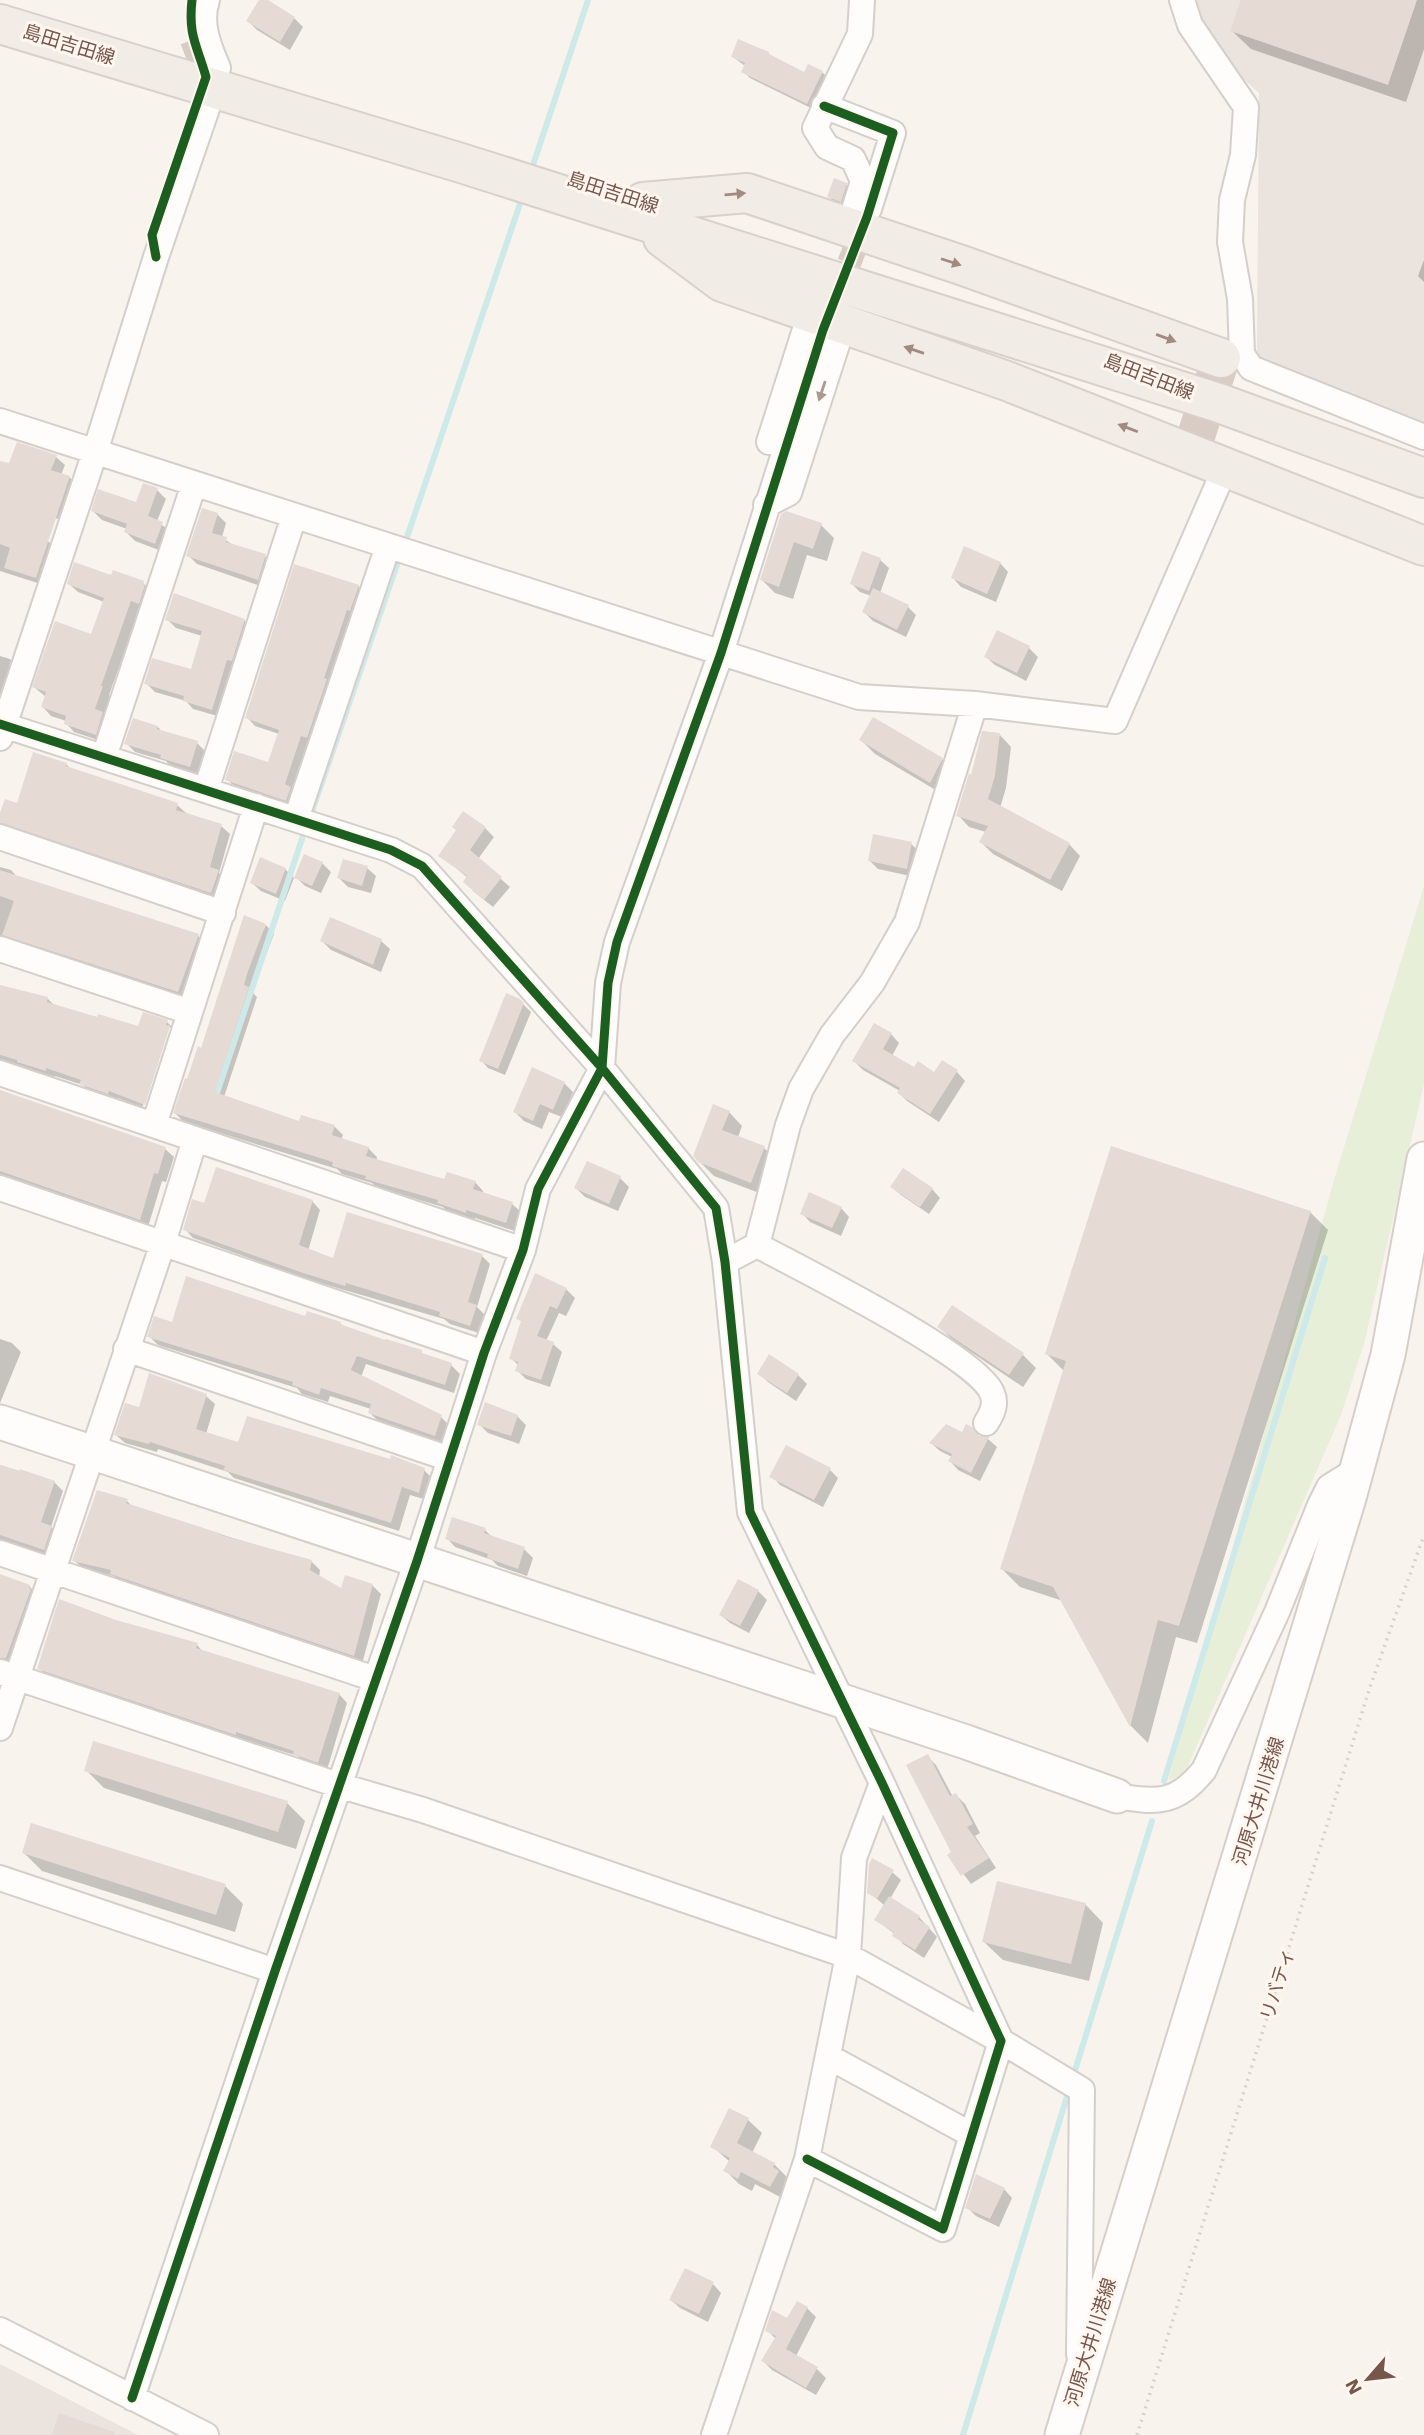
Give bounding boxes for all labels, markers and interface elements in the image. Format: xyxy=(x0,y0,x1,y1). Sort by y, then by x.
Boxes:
street label: 島田吉田線 xyxy=(20,20,118,69)
street label: 島田吉田線 xyxy=(564,167,662,218)
one-way arrow xyxy=(725,188,747,199)
one-way arrow xyxy=(941,257,962,268)
one-way arrow xyxy=(1156,333,1177,344)
one-way arrow xyxy=(903,344,924,355)
street label: 島田吉田線 xyxy=(1100,349,1197,404)
one-way arrow xyxy=(816,380,827,401)
one-way arrow xyxy=(1117,422,1138,433)
street label: 河原大井川港線 xyxy=(1228,1734,1289,1868)
street label: リバティ xyxy=(1256,1945,1299,2023)
street label: 河原大井川港線 xyxy=(1060,2275,1121,2409)
north arrow xyxy=(1333,2344,1403,2414)
text: N xyxy=(1340,2375,1367,2398)

